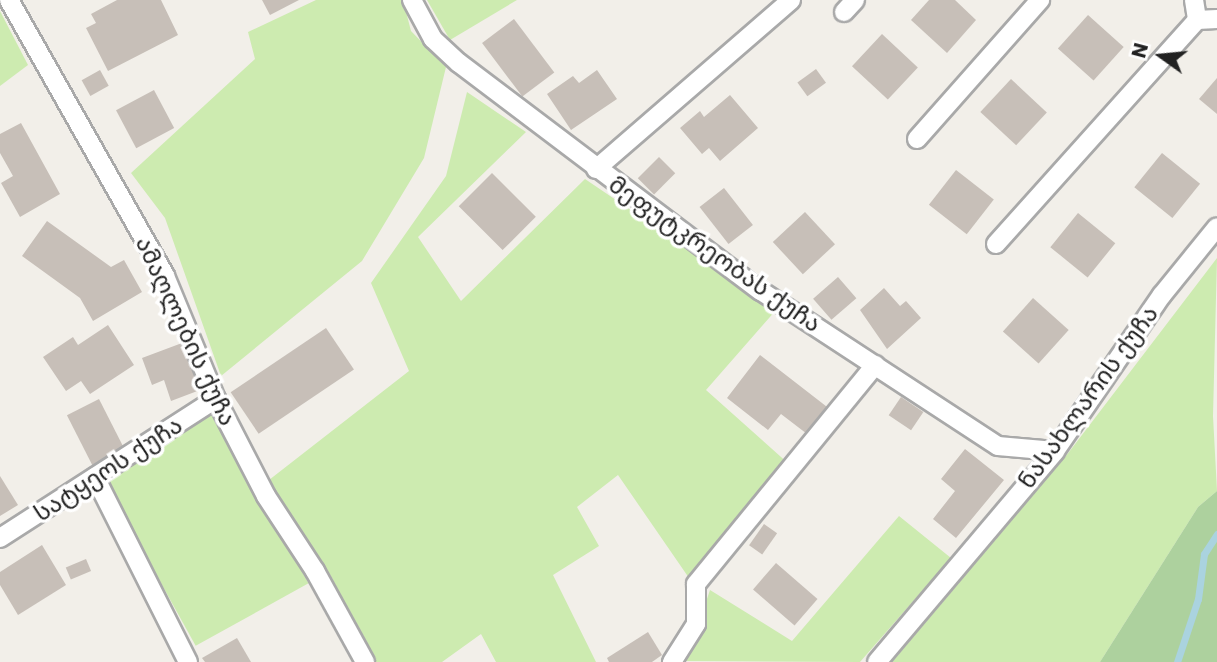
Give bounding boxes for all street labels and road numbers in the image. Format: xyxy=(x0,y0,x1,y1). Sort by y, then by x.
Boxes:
street label: მეფუტკრეობას ქუჩა xyxy=(603,170,827,338)
street label: ამაღლების ქუჩა xyxy=(130,232,242,430)
street label: ნასახლარის ქუჩა xyxy=(1012,300,1164,494)
street label: სატყეოს ქუჩა xyxy=(29,410,187,528)

